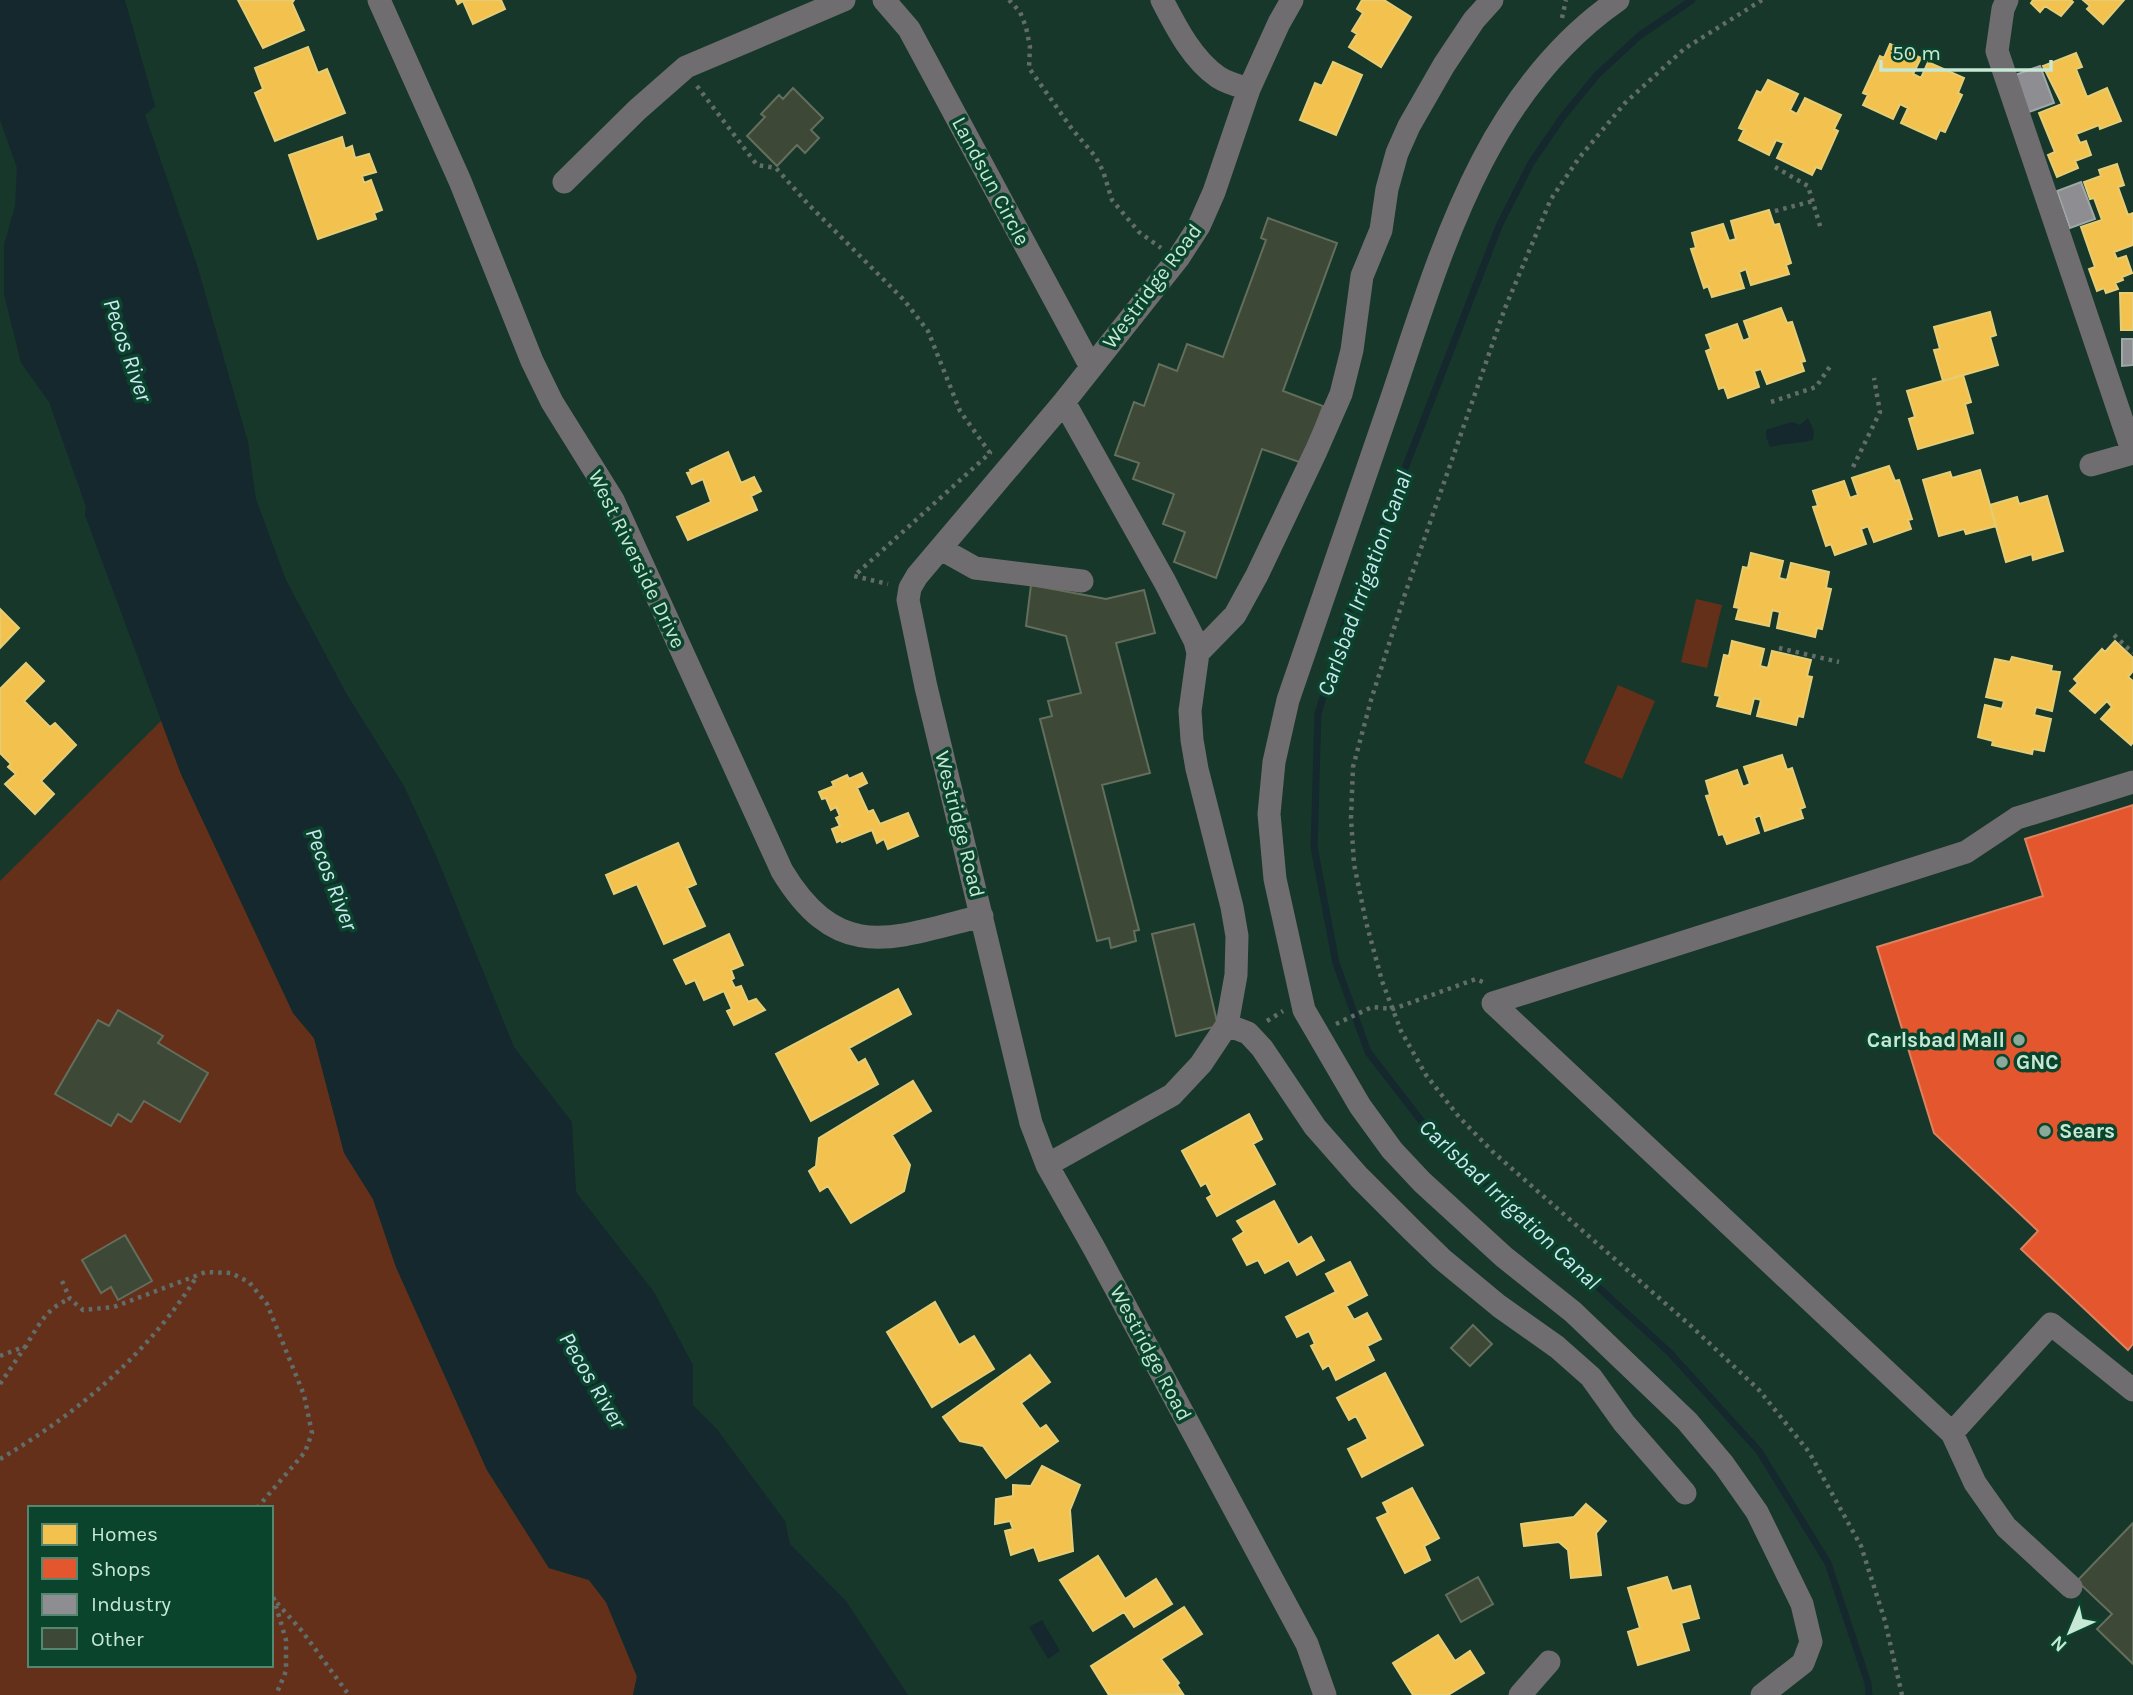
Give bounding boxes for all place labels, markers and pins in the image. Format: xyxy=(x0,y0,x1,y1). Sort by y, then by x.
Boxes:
place label: Carlsbad Mall xyxy=(1867,1028,2005,1052)
marker: Carlsbad Mall xyxy=(2011,1032,2027,1048)
place label: GNC xyxy=(2016,1050,2059,1074)
marker: GNC xyxy=(1994,1054,2010,1070)
place label: Sears xyxy=(2059,1119,2115,1143)
marker: Sears xyxy=(2037,1123,2053,1139)

